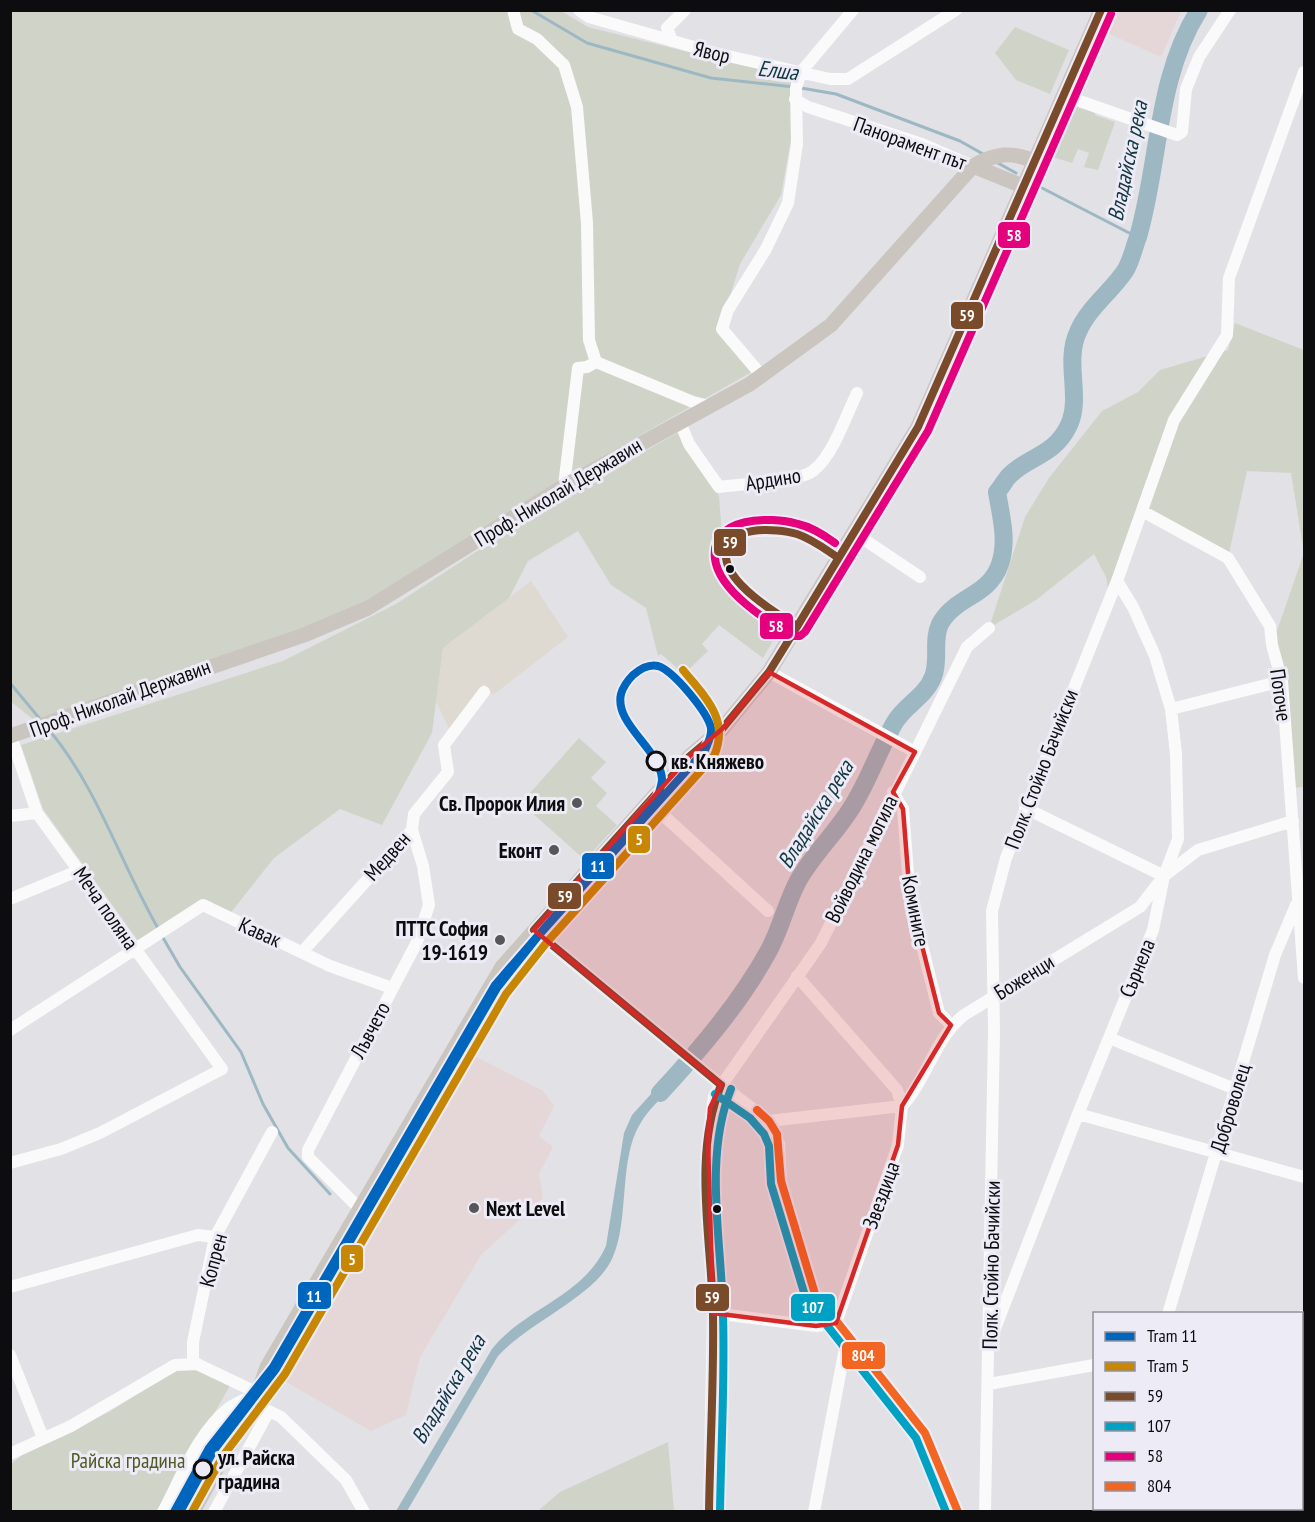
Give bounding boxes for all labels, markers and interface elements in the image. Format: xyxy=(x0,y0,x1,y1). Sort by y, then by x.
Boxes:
street label: Явор xyxy=(691,35,733,69)
water label: Елша xyxy=(756,54,801,86)
water label: Владайска река xyxy=(1101,97,1154,224)
street label: Панорамент път xyxy=(850,110,970,176)
line badge: 58 xyxy=(997,221,1031,249)
text: 58 xyxy=(1006,225,1022,245)
line badge: 59 xyxy=(950,301,984,330)
text: 59 xyxy=(959,305,975,325)
street label: Проф. Николай Державин xyxy=(469,431,647,553)
street label: Ардино xyxy=(743,461,803,497)
line badge: 59 xyxy=(713,528,747,557)
text: 59 xyxy=(722,532,738,552)
unlabelled marker xyxy=(724,563,736,575)
line badge: 58 xyxy=(759,612,794,640)
text: 58 xyxy=(768,616,784,636)
street label: Проф. Николай Державин xyxy=(26,653,214,743)
street label: Поточе xyxy=(1264,667,1298,723)
street label: Полк. Стойно Бачийски xyxy=(998,685,1084,853)
place label: кв. Княжево xyxy=(671,748,764,775)
marker: кв. Княжево xyxy=(646,751,666,771)
water label: Владайска река xyxy=(771,754,860,873)
place label: Св. Пророк Илия xyxy=(439,790,565,817)
street label: Войводина могила xyxy=(818,791,904,927)
marker: Св. Пророк Илия xyxy=(570,796,584,810)
line badge: 5 xyxy=(627,825,651,854)
street label: Медвен xyxy=(358,826,416,886)
text: 5 xyxy=(635,829,643,849)
place label: Еконт xyxy=(499,837,543,864)
marker: Еконт xyxy=(547,843,561,857)
line badge: 11 xyxy=(581,852,615,880)
text: 11 xyxy=(590,856,606,876)
street label: Меча поляна xyxy=(68,861,144,955)
street label: Комините xyxy=(896,873,936,949)
line badge: 59 xyxy=(547,882,582,910)
text: 59 xyxy=(557,886,573,906)
street label: Кавак xyxy=(235,911,285,953)
place label: ПТТС София 19-1619 xyxy=(395,915,488,966)
marker: ПТТС София 19-1619 xyxy=(493,933,507,947)
street label: Сърнела xyxy=(1113,935,1161,1001)
street label: Боженци xyxy=(989,948,1059,1006)
street label: Лъвчето xyxy=(344,997,396,1064)
street label: Доброволец xyxy=(1204,1060,1256,1156)
street label: Звездица xyxy=(856,1158,906,1232)
street label: Полк. Стойно Бачийски xyxy=(976,1180,1006,1350)
place label: Next Level xyxy=(486,1195,566,1222)
marker: Next Level xyxy=(467,1201,481,1215)
unlabelled marker xyxy=(711,1203,723,1215)
street label: Копрен xyxy=(193,1230,233,1290)
line badge: 5 xyxy=(340,1244,364,1273)
text: 5 xyxy=(348,1249,356,1269)
line badge: 11 xyxy=(297,1281,332,1310)
line badge: 59 xyxy=(695,1283,730,1312)
text: 11 xyxy=(306,1286,322,1306)
text: 59 xyxy=(704,1287,720,1307)
line badge: 107 xyxy=(790,1293,836,1322)
text: 107 xyxy=(802,1297,824,1317)
legend xyxy=(1093,1312,1303,1510)
text: Tram 11 xyxy=(1147,1324,1197,1347)
water label: Владайска река xyxy=(405,1328,492,1449)
line badge: 804 xyxy=(841,1341,886,1370)
text: 804 xyxy=(852,1345,875,1365)
text: Tram 5 xyxy=(1147,1354,1189,1377)
text: 59 xyxy=(1147,1384,1163,1407)
text: 107 xyxy=(1147,1414,1171,1437)
place label: ул. Райска градина xyxy=(217,1444,295,1495)
text: 58 xyxy=(1147,1444,1163,1467)
park label: Райска градина xyxy=(71,1447,185,1474)
marker: ул. Райска градина xyxy=(193,1459,213,1479)
text: 804 xyxy=(1147,1474,1171,1497)

